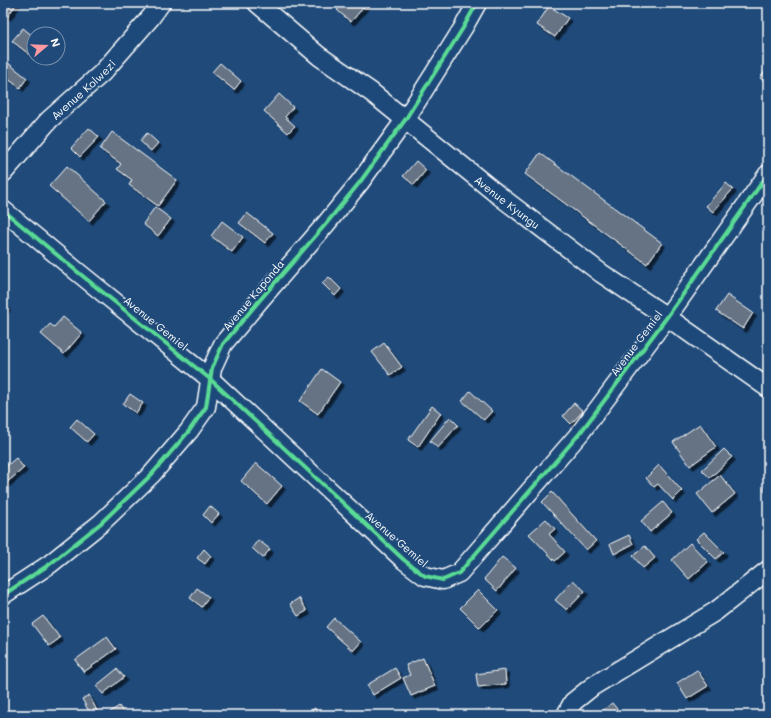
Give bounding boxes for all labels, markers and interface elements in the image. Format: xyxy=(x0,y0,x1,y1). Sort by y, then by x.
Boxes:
north arrow xyxy=(26,26,66,66)
text: N xyxy=(47,36,64,49)
street label: Avenue Kolwezi xyxy=(47,56,118,123)
street label: Avenue Kyungu xyxy=(472,172,543,232)
street label: Avenue Kaponda xyxy=(219,256,287,334)
street label: Avenue Gemiel xyxy=(121,293,191,353)
street label: Avenue Gemiel xyxy=(606,307,666,379)
street label: Avenue Gemiel xyxy=(363,508,431,570)

